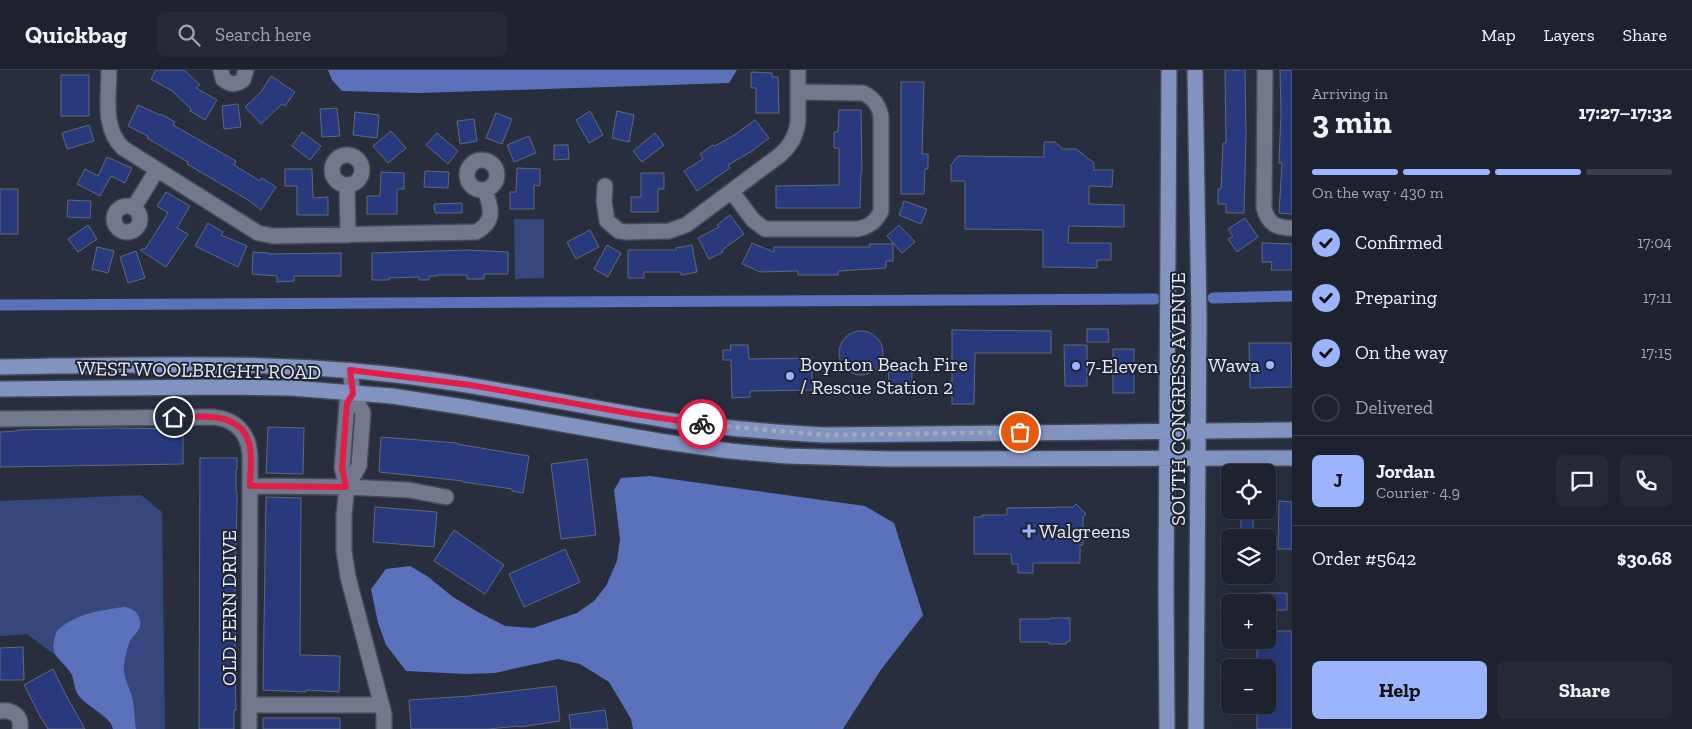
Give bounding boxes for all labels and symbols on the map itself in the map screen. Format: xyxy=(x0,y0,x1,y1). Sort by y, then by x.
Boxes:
street label: SOUTH CONGRESS AVENUE xyxy=(1166,272,1190,526)
place label: Boynton Beach Fire / Rescue Station 2 xyxy=(800,352,968,399)
place label: Wawa xyxy=(1208,353,1260,377)
place label: 7-Eleven xyxy=(1086,354,1159,378)
street label: WEST WOOLBRIGHT ROAD xyxy=(77,356,321,384)
marker: Wawa xyxy=(1264,359,1276,371)
marker: 7-Eleven xyxy=(1070,360,1082,372)
marker: Boynton Beach Fire / Rescue Station 2 xyxy=(784,370,796,382)
pin xyxy=(153,396,195,438)
courier xyxy=(677,399,727,449)
pin xyxy=(999,411,1041,453)
place label: Walgreens xyxy=(1039,519,1130,543)
marker: Walgreens xyxy=(1023,525,1035,537)
street label: OLD FERN DRIVE xyxy=(217,530,241,686)

